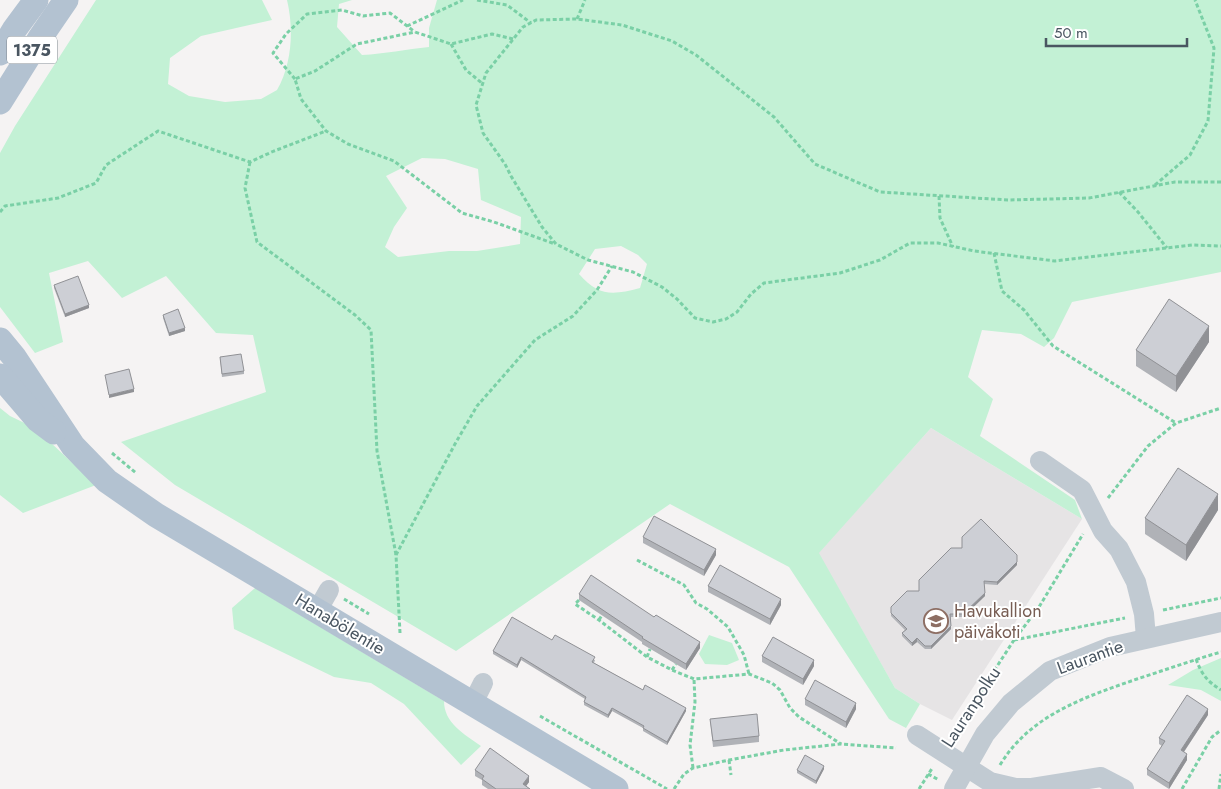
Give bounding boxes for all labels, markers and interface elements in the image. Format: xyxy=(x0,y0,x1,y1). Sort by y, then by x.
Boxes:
scale bar xyxy=(1046,15,1187,47)
text: 50 m xyxy=(1054,22,1088,44)
road number: 1375 xyxy=(7,36,57,64)
street label: Hanabölentie xyxy=(290,587,390,661)
place label: Havukallion päiväkoti xyxy=(954,598,1042,645)
school or university icon: Havukallion päiväkoti xyxy=(923,608,949,634)
street label: Laurantie xyxy=(1053,633,1127,681)
street label: Lauranpolku xyxy=(935,661,1007,753)

